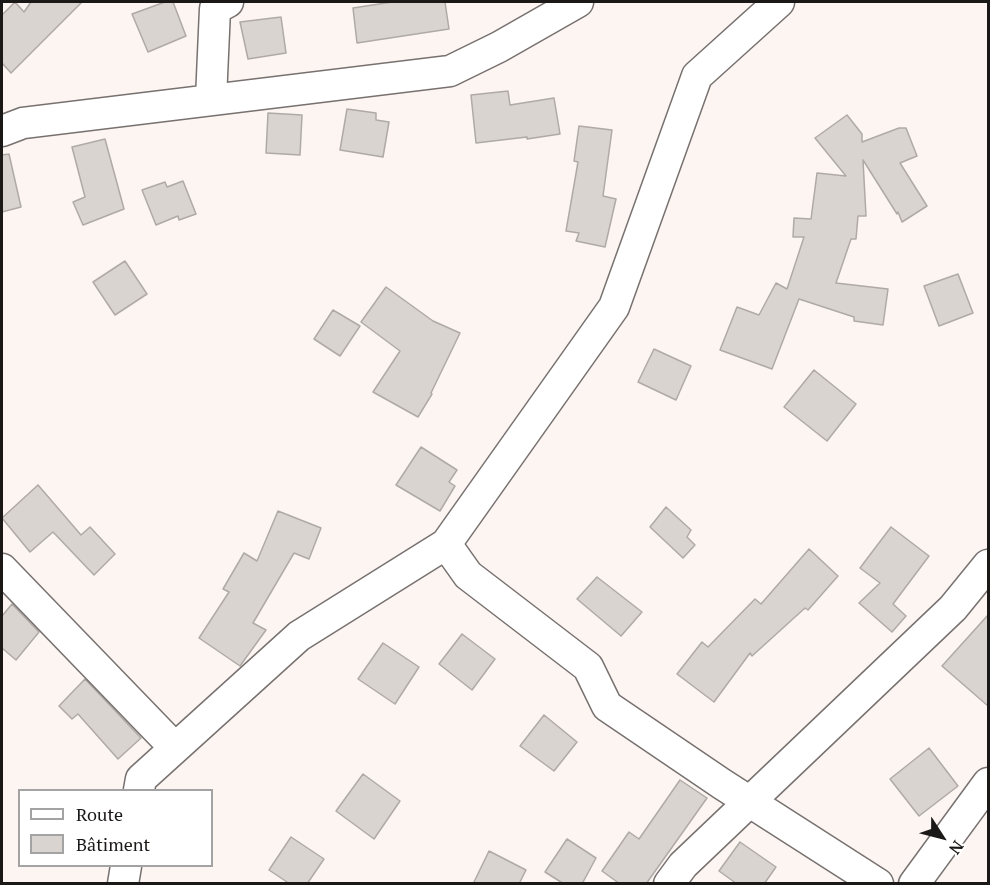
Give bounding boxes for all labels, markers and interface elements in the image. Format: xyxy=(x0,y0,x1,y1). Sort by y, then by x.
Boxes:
legend xyxy=(18,789,213,867)
text: Route xyxy=(76,802,123,826)
north arrow xyxy=(912,807,972,867)
text: Bâtiment xyxy=(76,832,150,856)
text: N xyxy=(944,836,969,859)

